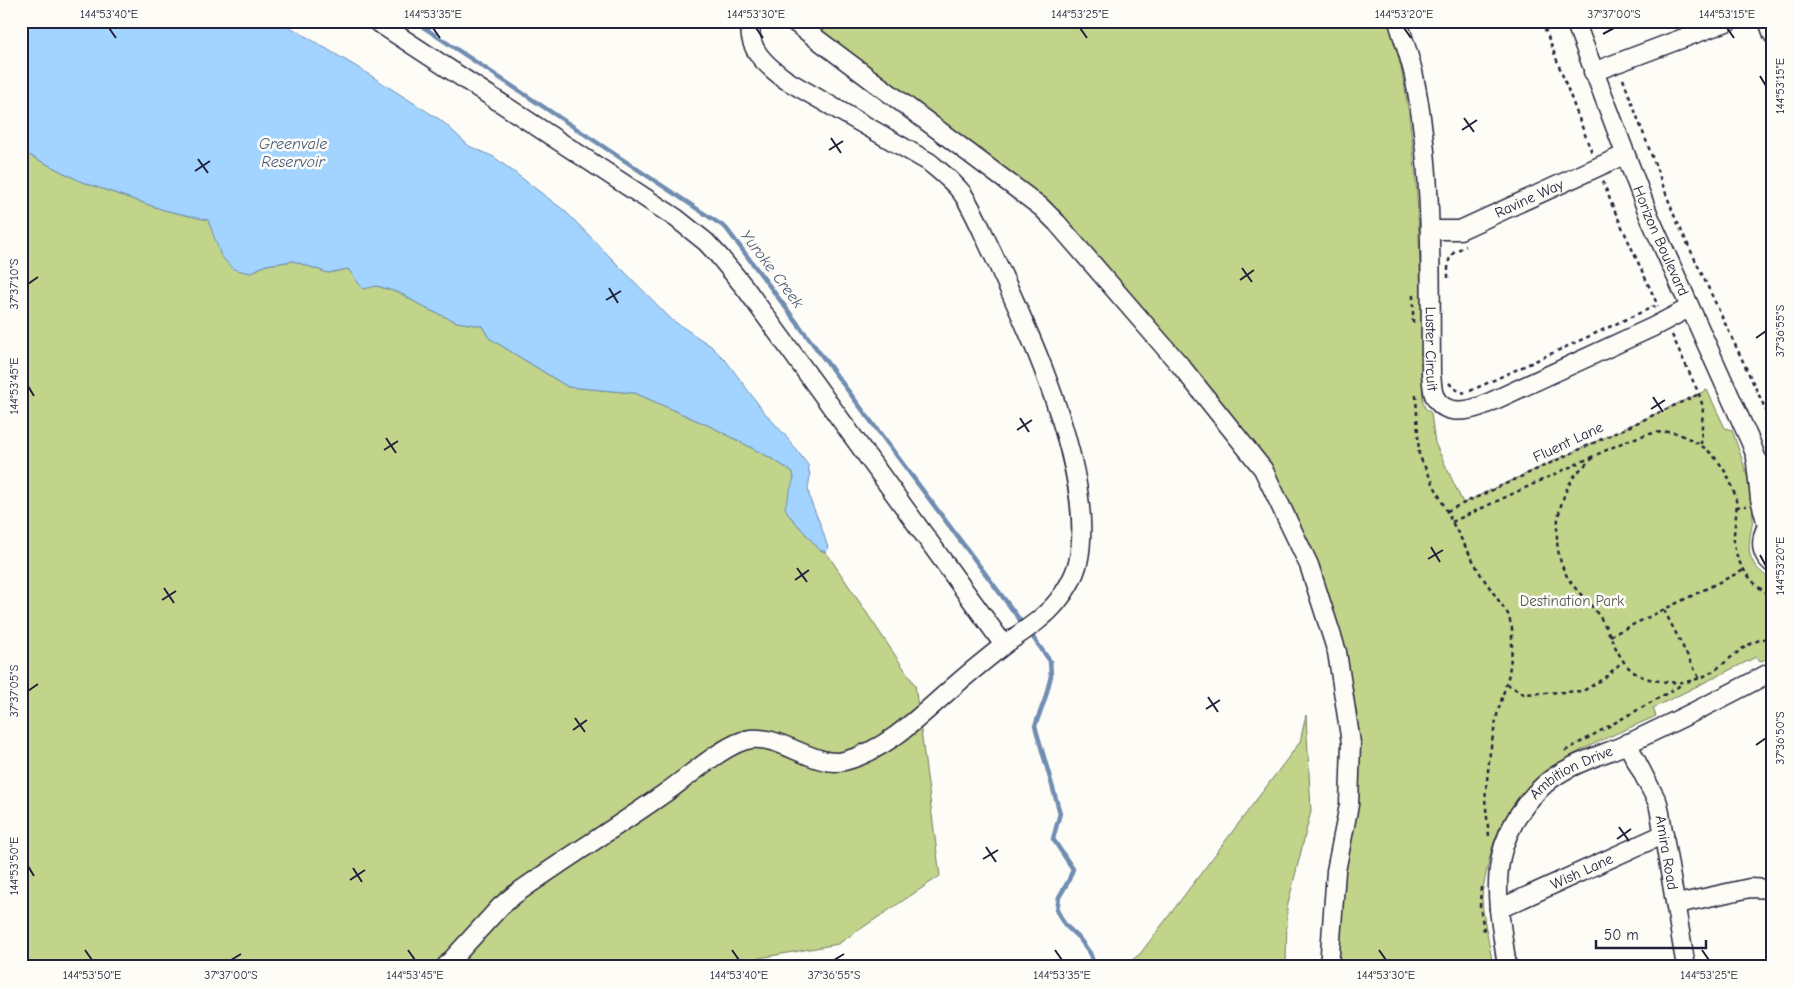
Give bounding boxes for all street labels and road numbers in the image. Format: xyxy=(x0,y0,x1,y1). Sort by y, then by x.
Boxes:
street label: Ravine Way xyxy=(1492,175,1567,222)
street label: Horizon Boulevard xyxy=(1629,183,1693,299)
street label: Luster Circuit xyxy=(1422,307,1442,393)
street label: Fluent Lane xyxy=(1530,418,1606,466)
street label: Ambition Drive xyxy=(1525,742,1616,803)
street label: Amira Road xyxy=(1652,814,1682,891)
street label: Wish Lane xyxy=(1548,849,1616,893)

